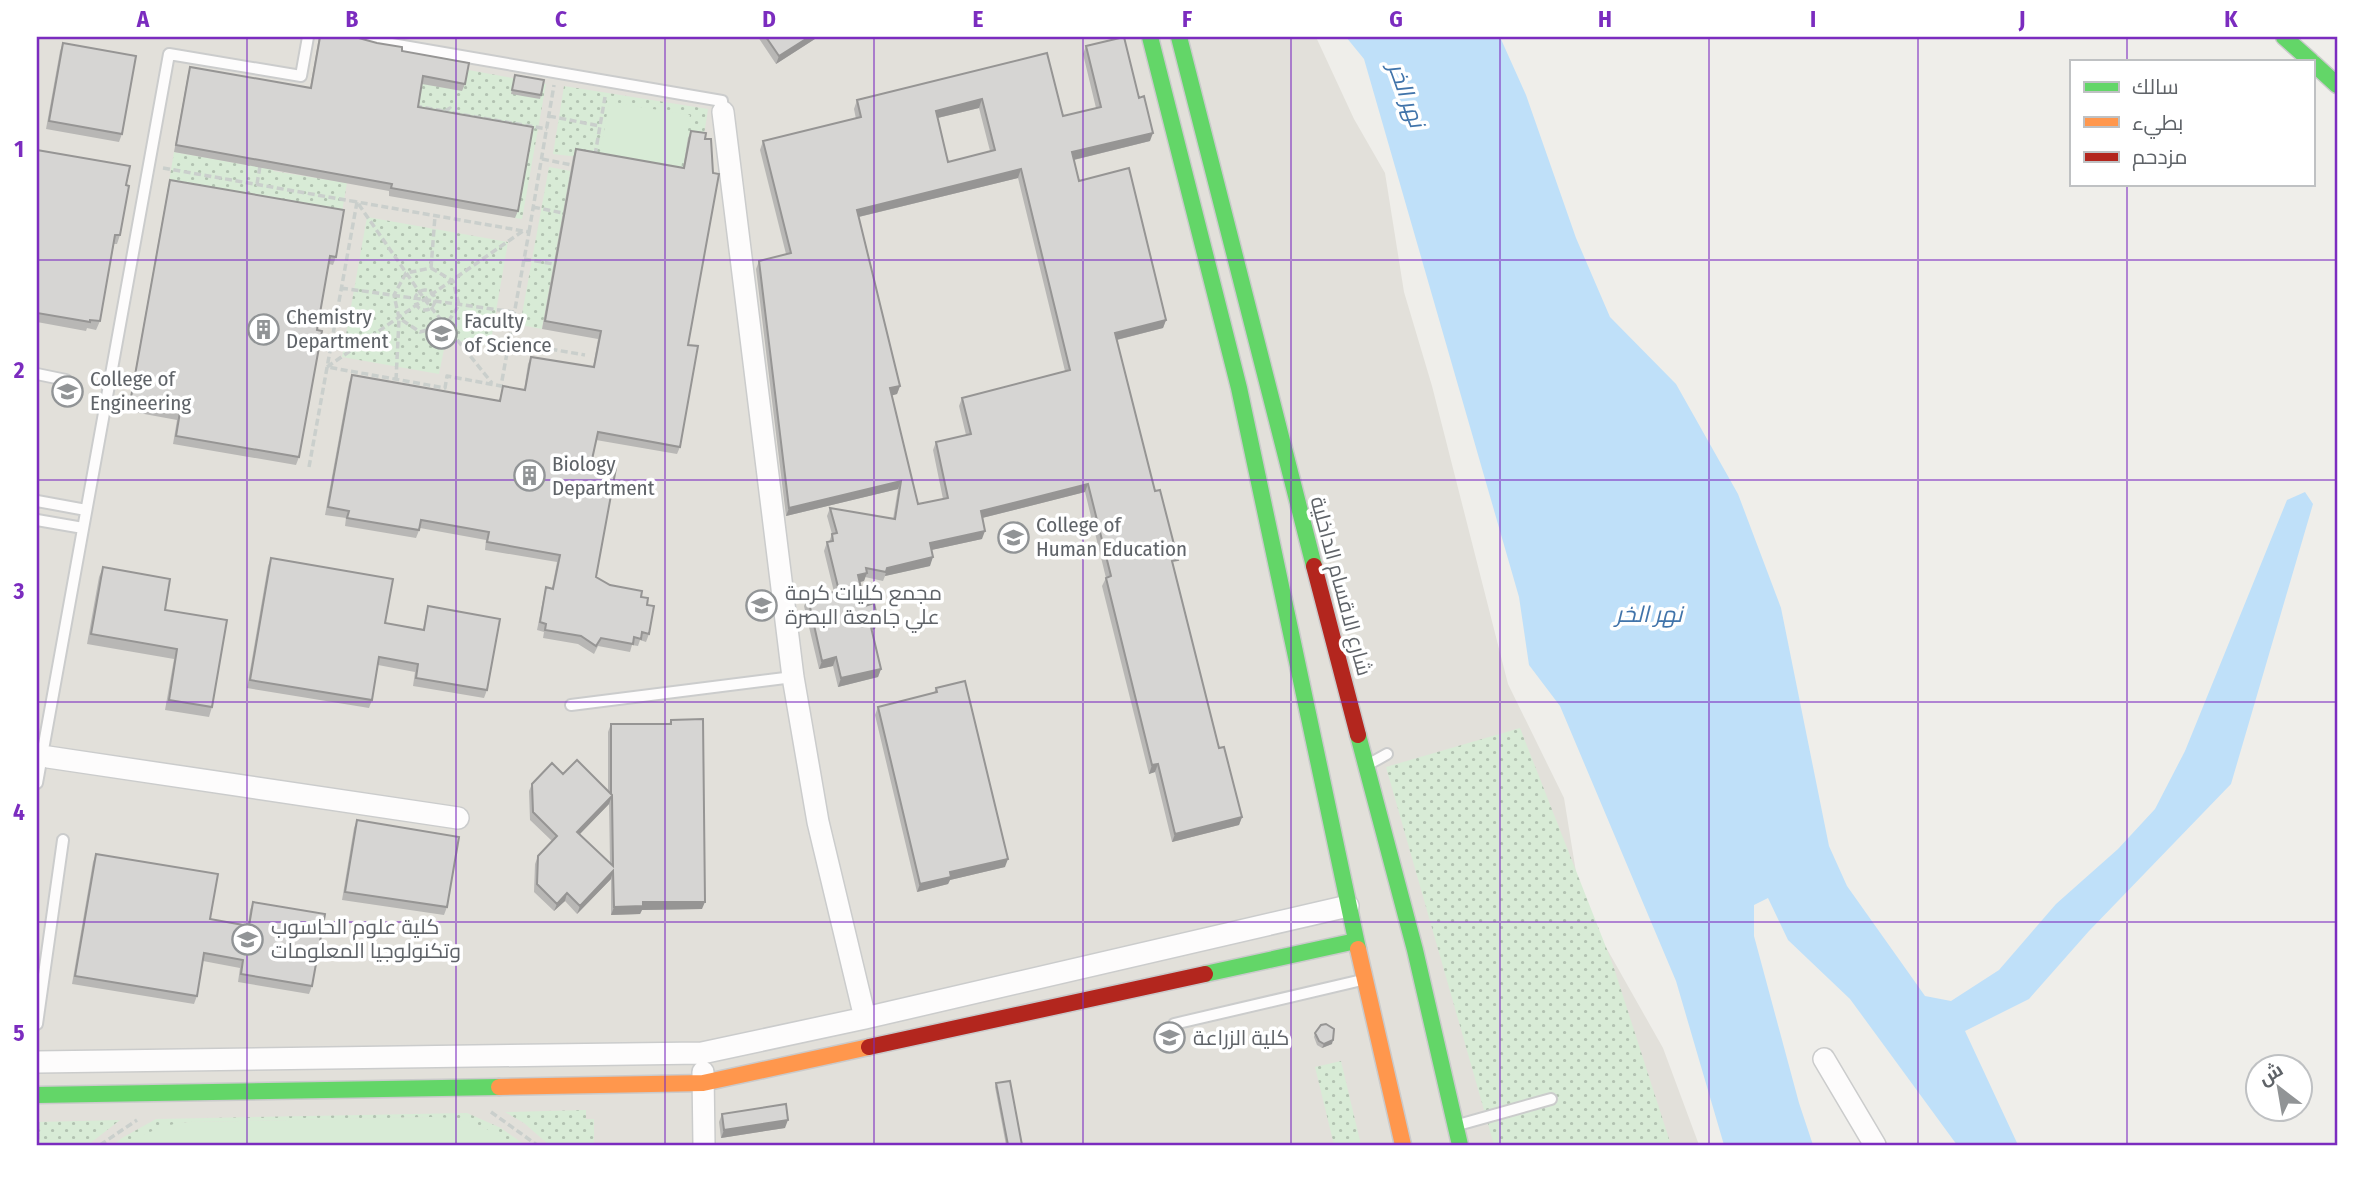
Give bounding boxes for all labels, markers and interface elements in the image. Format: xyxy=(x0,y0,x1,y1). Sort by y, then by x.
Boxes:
text: A xyxy=(136,5,150,33)
text: B xyxy=(346,5,359,33)
text: C xyxy=(555,5,567,33)
text: D xyxy=(762,5,776,33)
text: E xyxy=(973,5,984,33)
text: F xyxy=(1182,5,1192,33)
text: G xyxy=(1389,5,1403,33)
text: H xyxy=(1598,5,1612,33)
text: I xyxy=(1810,5,1816,33)
text: J xyxy=(2018,5,2025,33)
text: K xyxy=(2224,5,2238,33)
water label: نهر الخر xyxy=(1381,56,1433,134)
legend xyxy=(2070,60,2314,186)
text: سالك xyxy=(2132,74,2179,100)
text: بطيء xyxy=(2132,110,2183,139)
text: 1 xyxy=(14,135,24,163)
text: مزدحم xyxy=(2132,144,2187,171)
place label: Chemistry Department xyxy=(286,304,389,354)
place label: Faculty of Science xyxy=(464,308,552,358)
building icon: Chemistry Department xyxy=(246,312,280,346)
school or university icon: Faculty of Science xyxy=(424,316,458,350)
text: 2 xyxy=(13,356,25,384)
place label: College of Engineering xyxy=(90,366,191,416)
school or university icon: College of Engineering xyxy=(50,374,84,408)
place label: Biology Department xyxy=(552,451,655,501)
building icon: Biology Department xyxy=(512,459,546,493)
street label: شارع الاقسام الداخلية xyxy=(1304,493,1377,679)
place label: College of Human Education xyxy=(1036,512,1187,562)
school or university icon: College of Human Education xyxy=(996,520,1030,554)
text: 3 xyxy=(13,577,25,605)
place label: مجمع كليات كرمة علي جامعة البصرة xyxy=(785,580,942,633)
school or university icon: مجمع كليات كرمة علي جامعة البصرة xyxy=(745,588,779,622)
water label: نهر الخر xyxy=(1613,600,1685,628)
text: 4 xyxy=(13,798,25,826)
place label: كلية علوم الحاسوب وتكنولوجيا المعلومات xyxy=(271,914,461,964)
school or university icon: كلية علوم الحاسوب وتكنولوجيا المعلومات xyxy=(231,922,265,956)
text: 5 xyxy=(13,1019,25,1047)
school or university icon: كلية الزراعة xyxy=(1153,1021,1187,1055)
place label: كلية الزراعة xyxy=(1193,1025,1289,1051)
north arrow xyxy=(2244,1052,2314,1122)
text: ش xyxy=(2254,1058,2287,1090)

